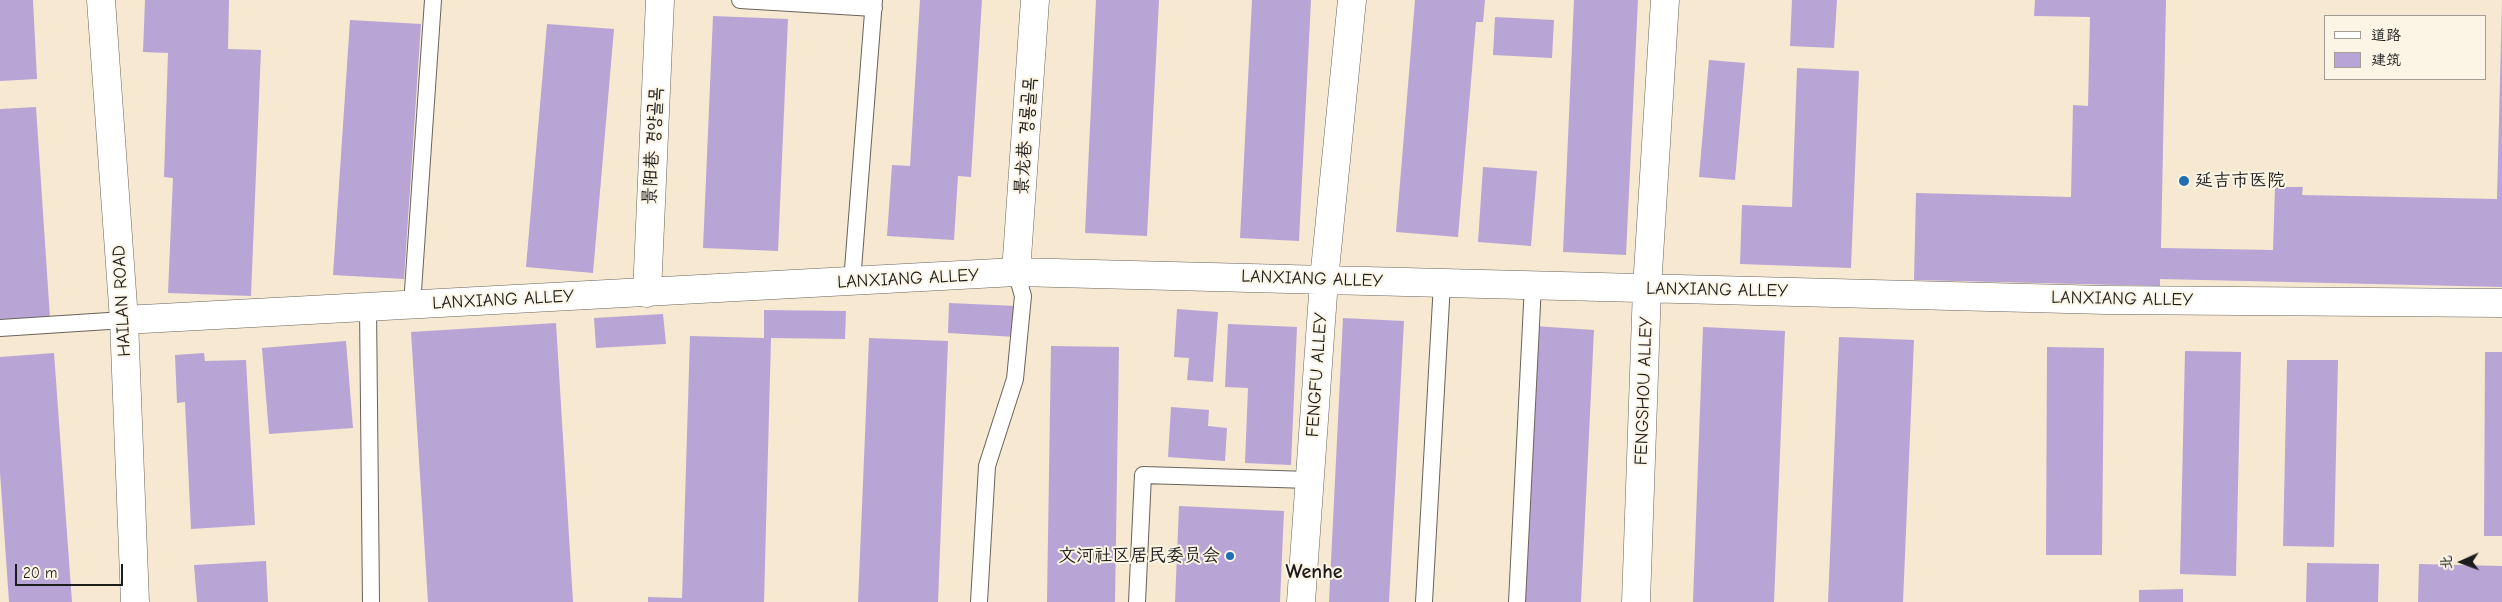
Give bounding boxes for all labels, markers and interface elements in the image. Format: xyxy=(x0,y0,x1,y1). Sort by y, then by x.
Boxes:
legend xyxy=(2324,15,2487,80)
text: 道路 xyxy=(2371,26,2401,44)
text: 建筑 xyxy=(2371,51,2401,69)
street label: 景龙巷 경룡골목 xyxy=(1011,76,1041,196)
street label: 景阳巷 경양골목 xyxy=(639,87,667,205)
place label: 延吉市医院 xyxy=(2195,170,2285,192)
marker: 延吉市医院 xyxy=(2177,174,2191,188)
street label: HAILAN ROAD xyxy=(108,245,136,357)
street label: LANXIANG ALLEY xyxy=(837,265,979,293)
street label: LANXIANG ALLEY xyxy=(1241,266,1383,292)
street label: LANXIANG ALLEY xyxy=(1646,278,1788,302)
street label: LANXIANG ALLEY xyxy=(432,286,574,314)
street label: LANXIANG ALLEY xyxy=(2051,287,2193,311)
street label: FENGFU ALLEY xyxy=(1302,312,1332,438)
street label: FENGSHOU ALLEY xyxy=(1631,316,1657,466)
north arrow xyxy=(2437,537,2487,587)
place label: 文河社区居民委员会 xyxy=(1058,545,1220,567)
marker: 文河社区居民委员会 xyxy=(1224,550,1236,562)
scale bar xyxy=(18,554,125,586)
text: 北 xyxy=(2438,555,2455,570)
district label: Wenhe xyxy=(1285,560,1343,584)
text: 20 m xyxy=(23,564,57,582)

